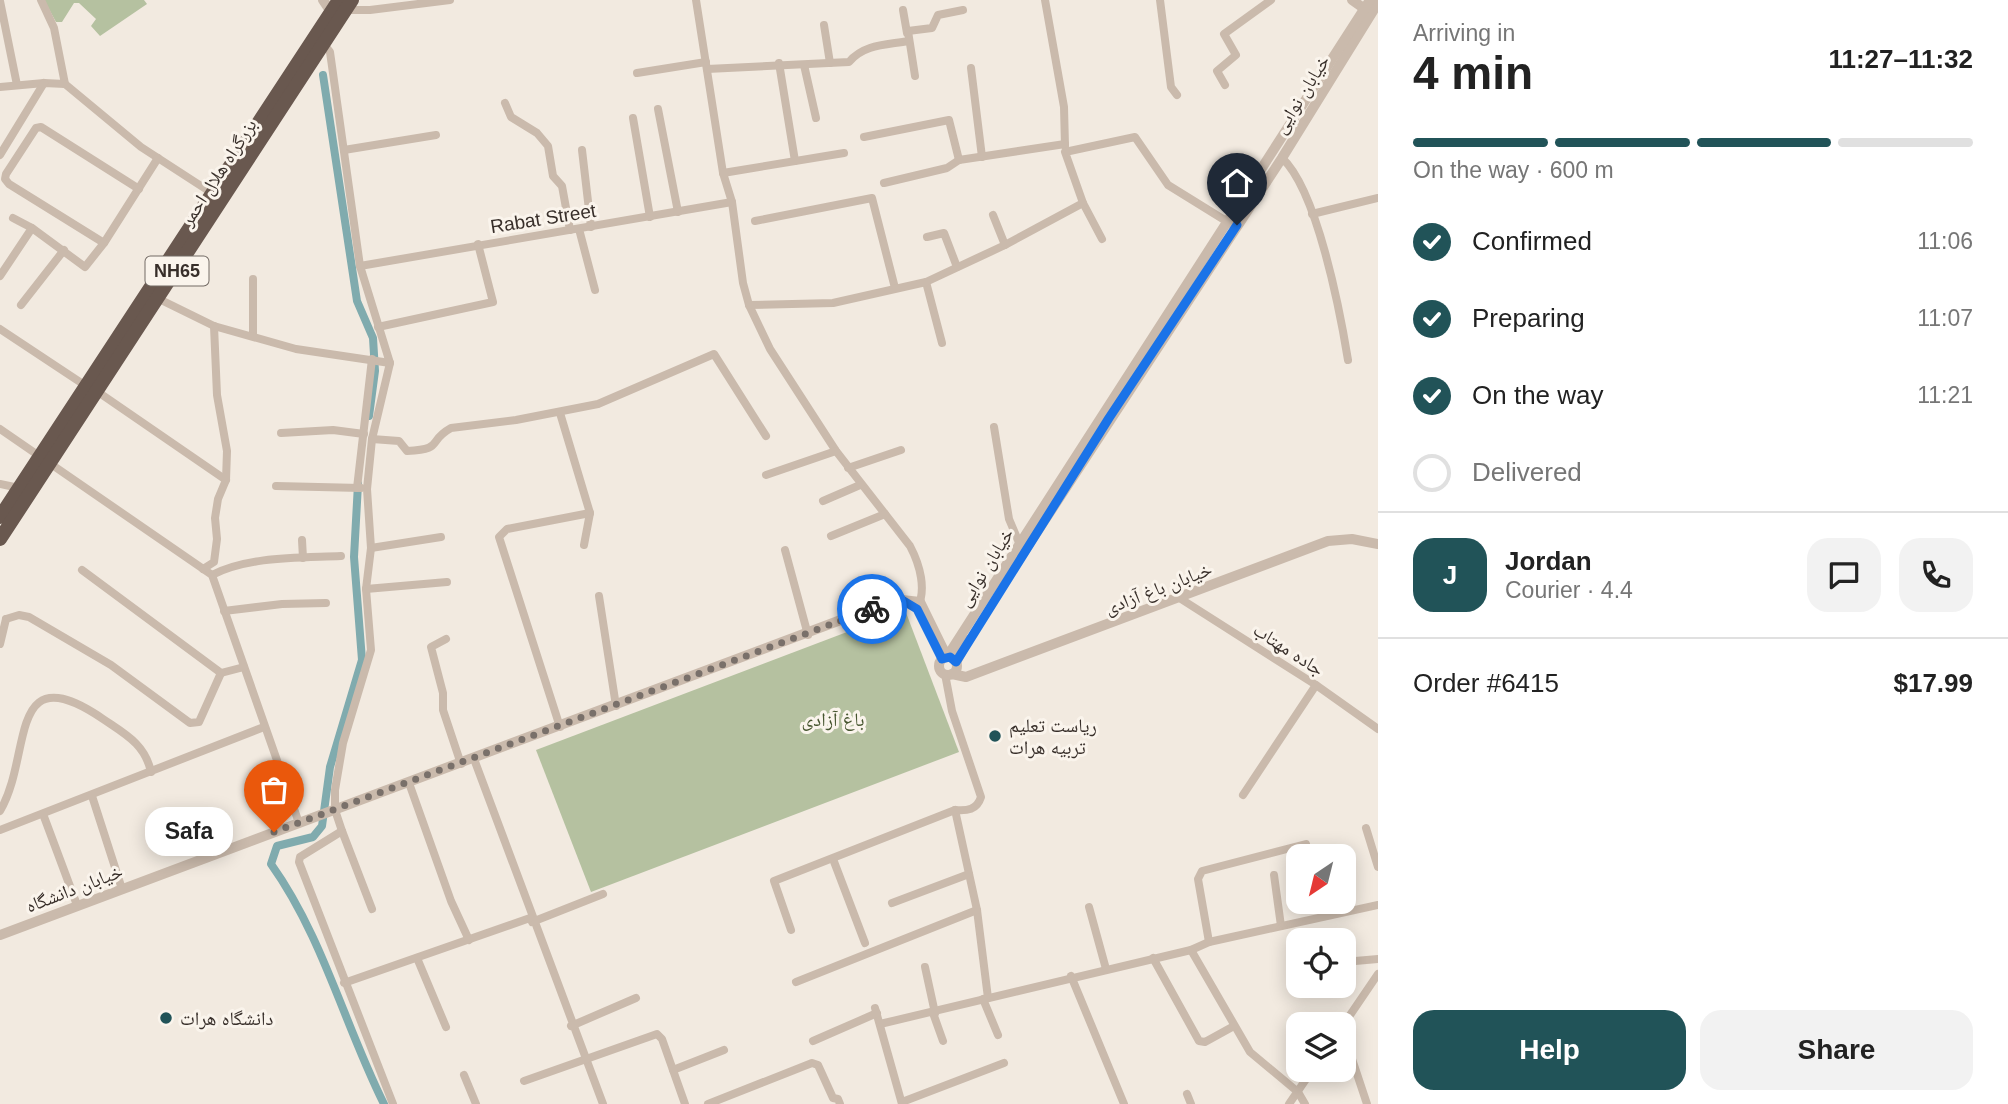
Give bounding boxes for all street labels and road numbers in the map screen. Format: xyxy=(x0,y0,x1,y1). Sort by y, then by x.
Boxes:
street label: خیابان نوایی xyxy=(1269,51,1335,138)
street label: بزرگراه هلال احمر xyxy=(175,115,262,231)
street label: Rabat Street xyxy=(489,200,598,237)
road number: NH65 xyxy=(146,256,208,286)
street label: خیابان نوایی xyxy=(953,524,1019,611)
street label: خیابان باغ آزادی xyxy=(1102,558,1215,619)
street label: جاده مهتاب xyxy=(1249,619,1328,681)
street label: خیابان دانشگاه xyxy=(23,860,126,917)

